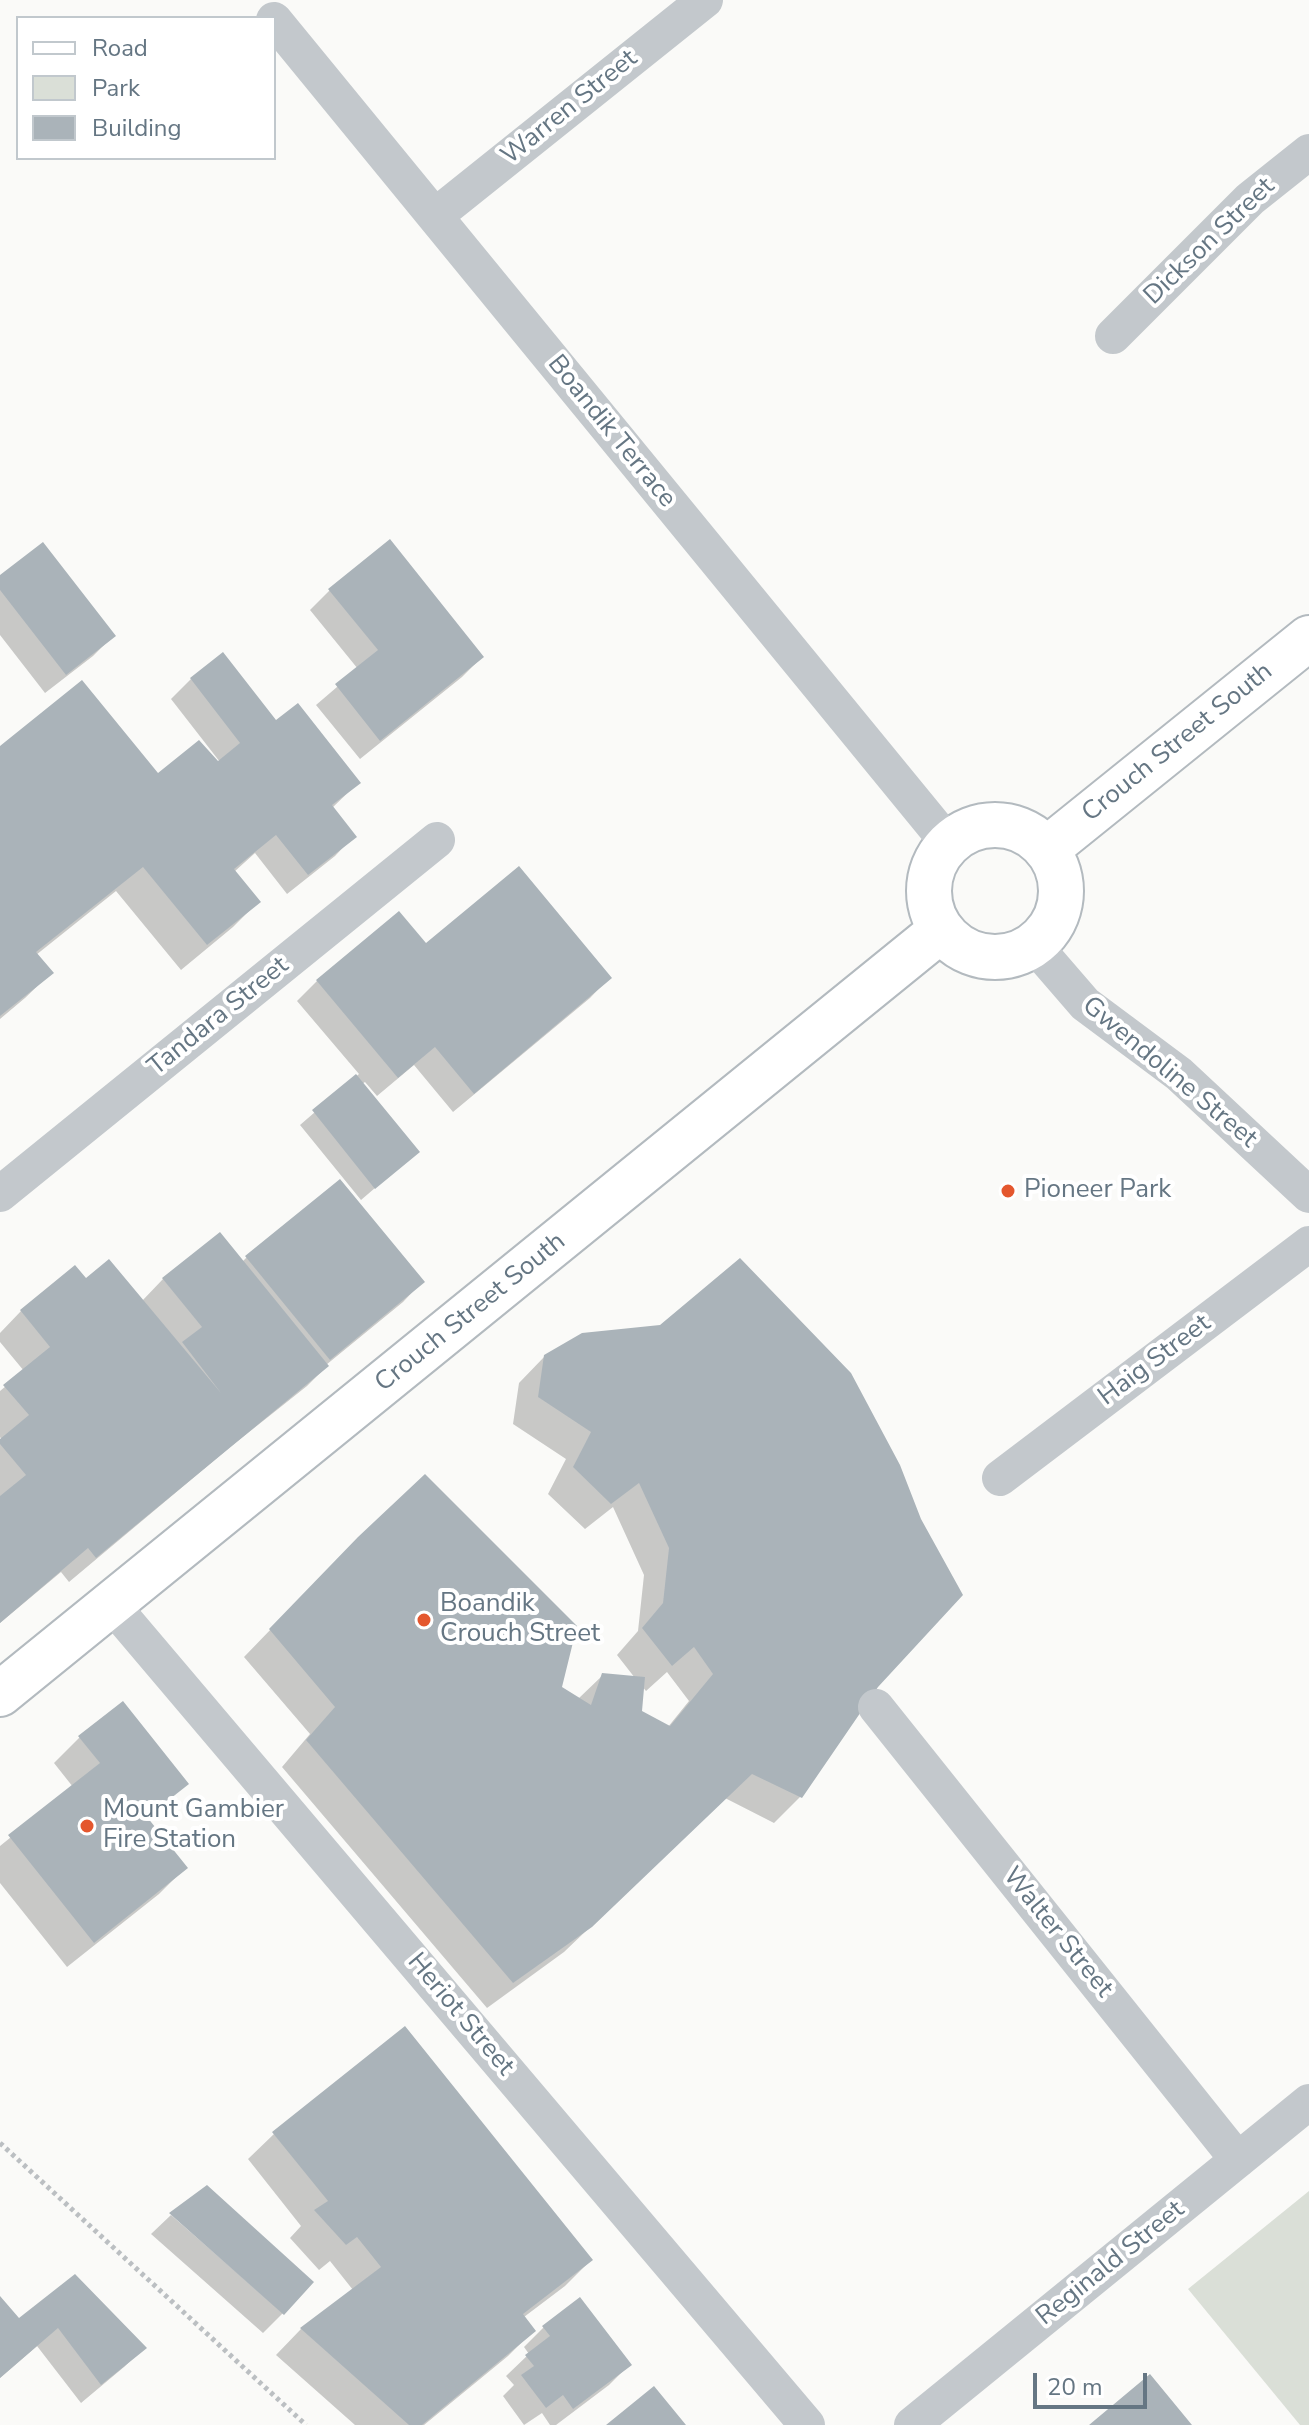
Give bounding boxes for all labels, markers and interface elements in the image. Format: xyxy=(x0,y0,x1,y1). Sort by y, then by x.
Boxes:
legend xyxy=(16,16,276,160)
text: Road xyxy=(92,32,148,64)
street label: Warren Street xyxy=(496,44,644,172)
text: Park xyxy=(92,72,140,104)
text: Building xyxy=(92,112,182,144)
street label: Dickson Street xyxy=(1138,172,1282,312)
street label: Boandik Terrace xyxy=(540,350,682,514)
street label: Crouch Street South xyxy=(1077,657,1279,829)
street label: Tandara Street xyxy=(142,951,296,1083)
street label: Gwendoline Street xyxy=(1075,991,1263,1155)
place label: Pioneer Park xyxy=(1024,1175,1171,1207)
marker: Pioneer Park xyxy=(999,1182,1017,1200)
street label: Crouch Street South xyxy=(370,1227,572,1399)
street label: Haig Street xyxy=(1093,1309,1217,1413)
place label: Boandik Crouch Street xyxy=(440,1589,600,1650)
marker: Boandik Crouch Street xyxy=(415,1611,433,1629)
place label: Mount Gambier Fire Station xyxy=(103,1795,284,1856)
marker: Mount Gambier Fire Station xyxy=(78,1817,96,1835)
street label: Walter Street xyxy=(995,1862,1119,2004)
street label: Heriot Street xyxy=(400,1948,520,2082)
street label: Reginald Street xyxy=(1031,2195,1191,2333)
scale bar xyxy=(1037,2357,1151,2407)
text: 20 m xyxy=(1047,2371,1103,2403)

